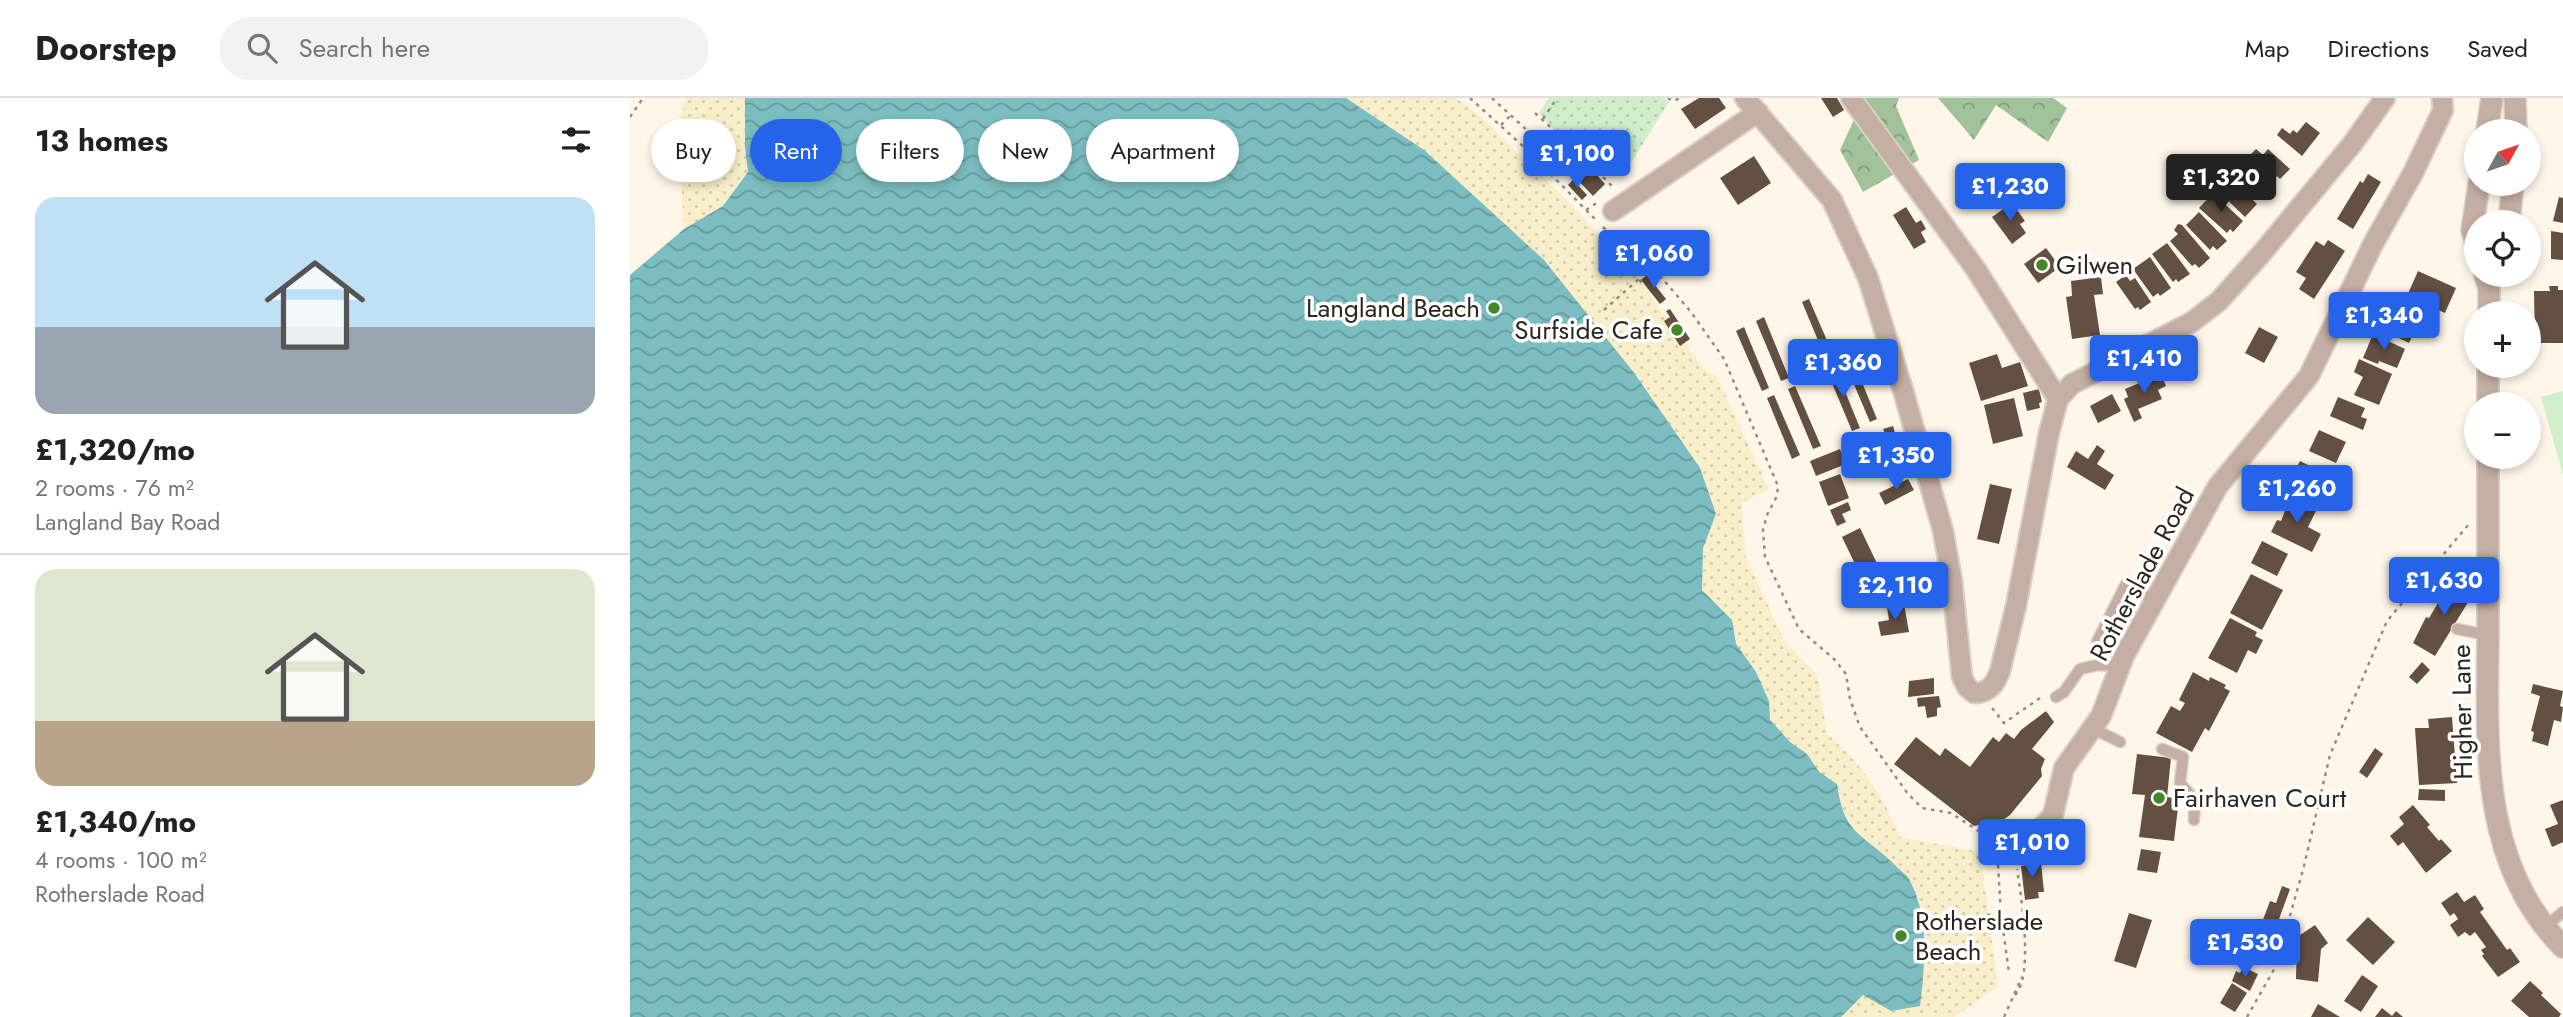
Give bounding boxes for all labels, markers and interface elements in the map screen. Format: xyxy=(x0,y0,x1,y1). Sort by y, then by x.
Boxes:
search box xyxy=(219,17,709,80)
text: Doorstep xyxy=(35,25,177,72)
icon: search xyxy=(243,29,281,67)
text: Search here xyxy=(299,29,430,67)
text: Map xyxy=(2245,31,2290,66)
text: Directions xyxy=(2328,31,2429,66)
text: Saved xyxy=(2467,31,2528,66)
text: 13 homes xyxy=(35,119,168,162)
chip: Buy xyxy=(651,119,736,182)
chip: Rent xyxy=(750,119,842,182)
chip: Filters xyxy=(856,119,964,182)
chip: New xyxy=(978,119,1072,182)
chip: Apartment xyxy=(1086,119,1239,182)
north arrow xyxy=(2464,119,2541,196)
map controls xyxy=(2464,119,2541,469)
icon: filters xyxy=(557,121,595,159)
pin: £1,100 xyxy=(1520,130,1634,190)
text: £1,100 xyxy=(1539,136,1615,170)
pin: £1,320 xyxy=(2164,155,2278,214)
text: £1,320 xyxy=(2182,160,2260,194)
pin: £1,230 xyxy=(1953,164,2067,223)
text: £1,230 xyxy=(1971,169,2049,203)
button: locate xyxy=(2464,210,2541,287)
pin: £1,060 xyxy=(1597,230,1711,290)
text: £1,060 xyxy=(1614,236,1694,270)
icon: home xyxy=(252,242,378,368)
place label: Gilwen xyxy=(2056,246,2133,284)
marker: Gilwen xyxy=(2034,257,2050,273)
place label: Langland Beach xyxy=(1306,289,1480,327)
pin: £1,340 xyxy=(2327,292,2441,352)
text: £1,340 xyxy=(2345,298,2423,332)
marker: Langland Beach xyxy=(1486,300,1502,316)
button: + xyxy=(2464,301,2541,378)
place label: Surfside Cafe xyxy=(1514,311,1663,349)
marker: Surfside Cafe xyxy=(1669,322,1685,338)
pin: £1,410 xyxy=(2087,336,2201,395)
pin: £1,360 xyxy=(1786,340,1900,399)
text: £1,410 xyxy=(2106,341,2182,375)
text: £1,360 xyxy=(1804,345,1882,379)
button: − xyxy=(2464,392,2541,469)
text: £1,320/mo xyxy=(35,428,195,471)
pin: £1,350 xyxy=(1839,432,1953,492)
text: £1,350 xyxy=(1857,438,1935,472)
pin: £1,260 xyxy=(2240,466,2354,525)
text: 2 rooms · 76 m² xyxy=(35,471,194,505)
text: £1,260 xyxy=(2258,471,2336,505)
street label: Rotherslade Road xyxy=(2080,480,2204,668)
text: Langland Bay Road xyxy=(35,505,220,539)
pin: £1,630 xyxy=(2387,558,2501,617)
pin: £2,110 xyxy=(1838,562,1952,622)
text: £1,630 xyxy=(2405,563,2483,597)
text: £2,110 xyxy=(1857,568,1933,602)
icon: home xyxy=(252,614,378,740)
street label: Higher Lane xyxy=(2442,644,2482,780)
place label: Fairhaven Court xyxy=(2173,779,2347,817)
marker: Fairhaven Court xyxy=(2151,790,2167,806)
text: £1,340/mo xyxy=(35,800,196,843)
pin: £1,010 xyxy=(1975,820,2089,879)
text: £1,010 xyxy=(1994,825,2070,859)
text: 4 rooms · 100 m² xyxy=(35,843,207,877)
text: Rotherslade Road xyxy=(35,877,205,911)
place label: Rotherslade Beach xyxy=(1915,902,2043,970)
pin: £1,530 xyxy=(2188,920,2302,979)
text: £1,530 xyxy=(2206,925,2284,959)
marker: Rotherslade Beach xyxy=(1893,928,1909,944)

